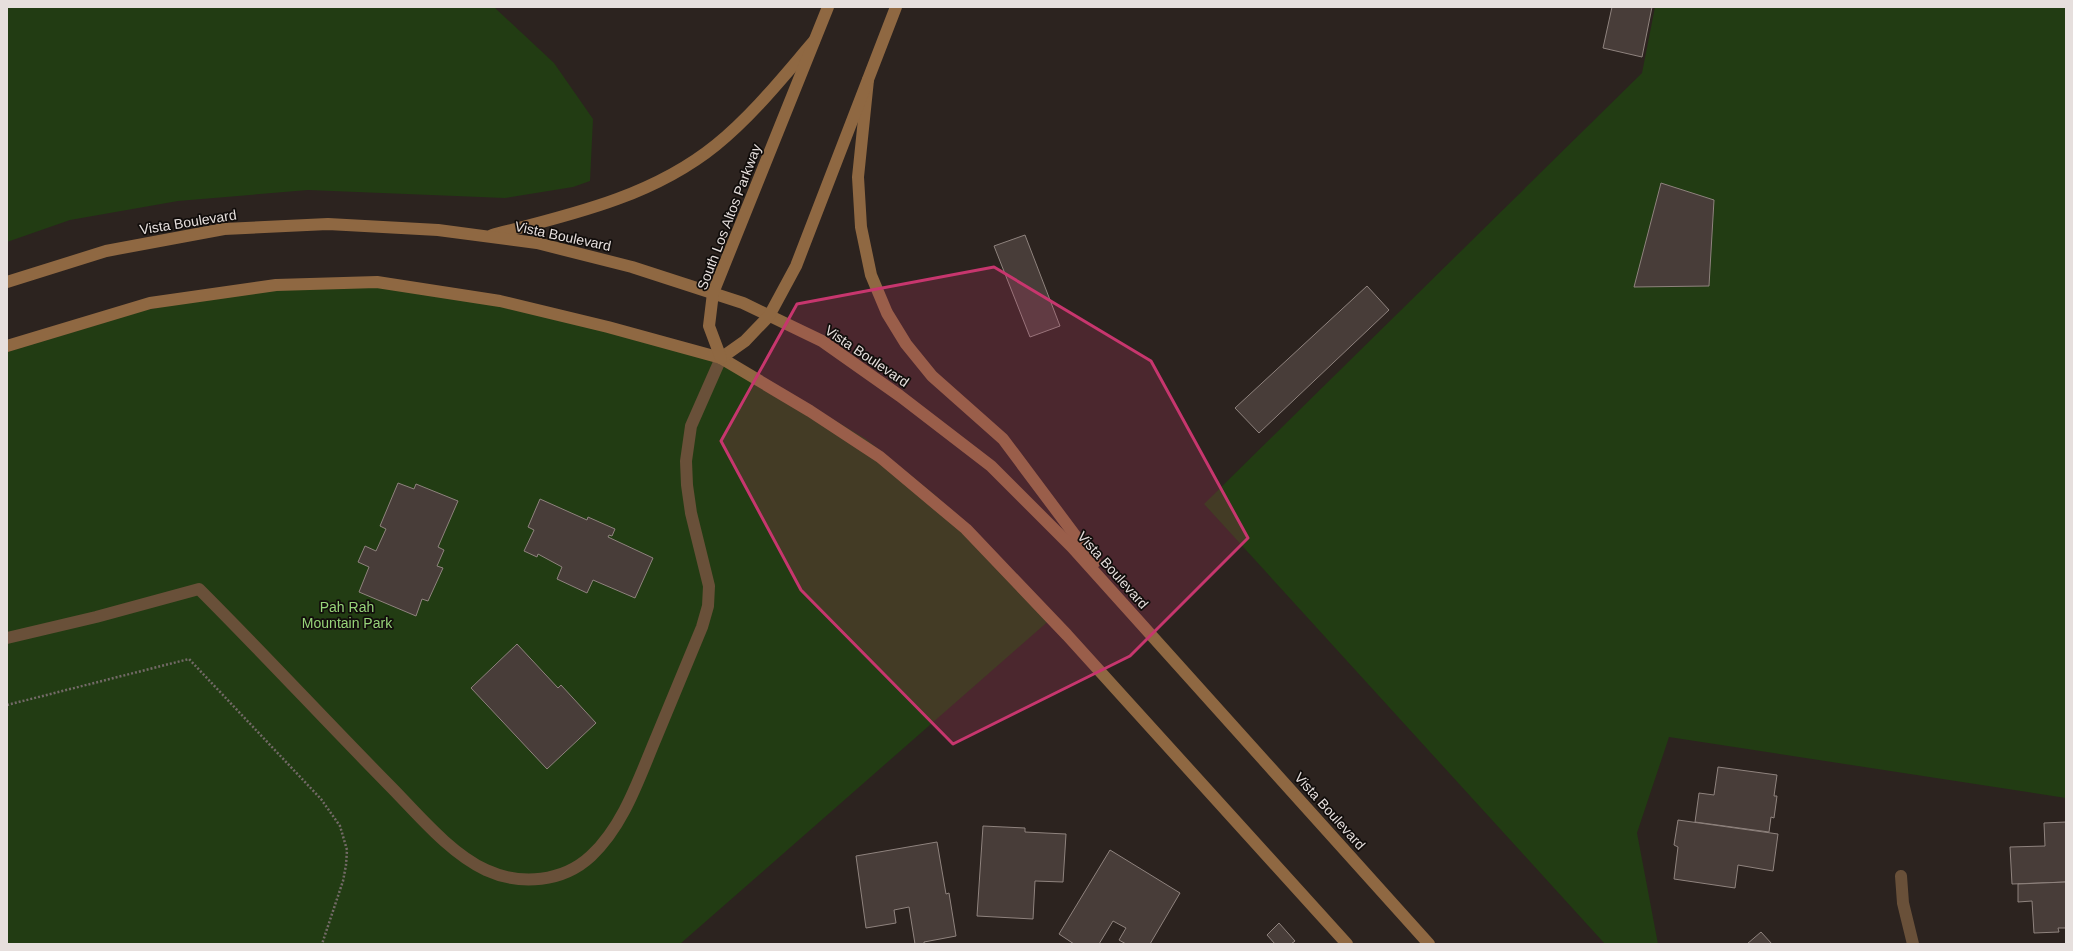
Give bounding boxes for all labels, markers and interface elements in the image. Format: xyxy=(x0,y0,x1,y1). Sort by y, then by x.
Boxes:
street label: South Los Altos Parkway xyxy=(694,142,764,292)
street label: Vista Boulevard xyxy=(138,206,238,238)
street label: Vista Boulevard xyxy=(513,218,613,254)
street label: Vista Boulevard xyxy=(822,322,912,390)
street label: Vista Boulevard xyxy=(1074,528,1152,612)
park label: Pah Rah Mountain Park xyxy=(302,599,393,631)
street label: Vista Boulevard xyxy=(1291,769,1369,853)

